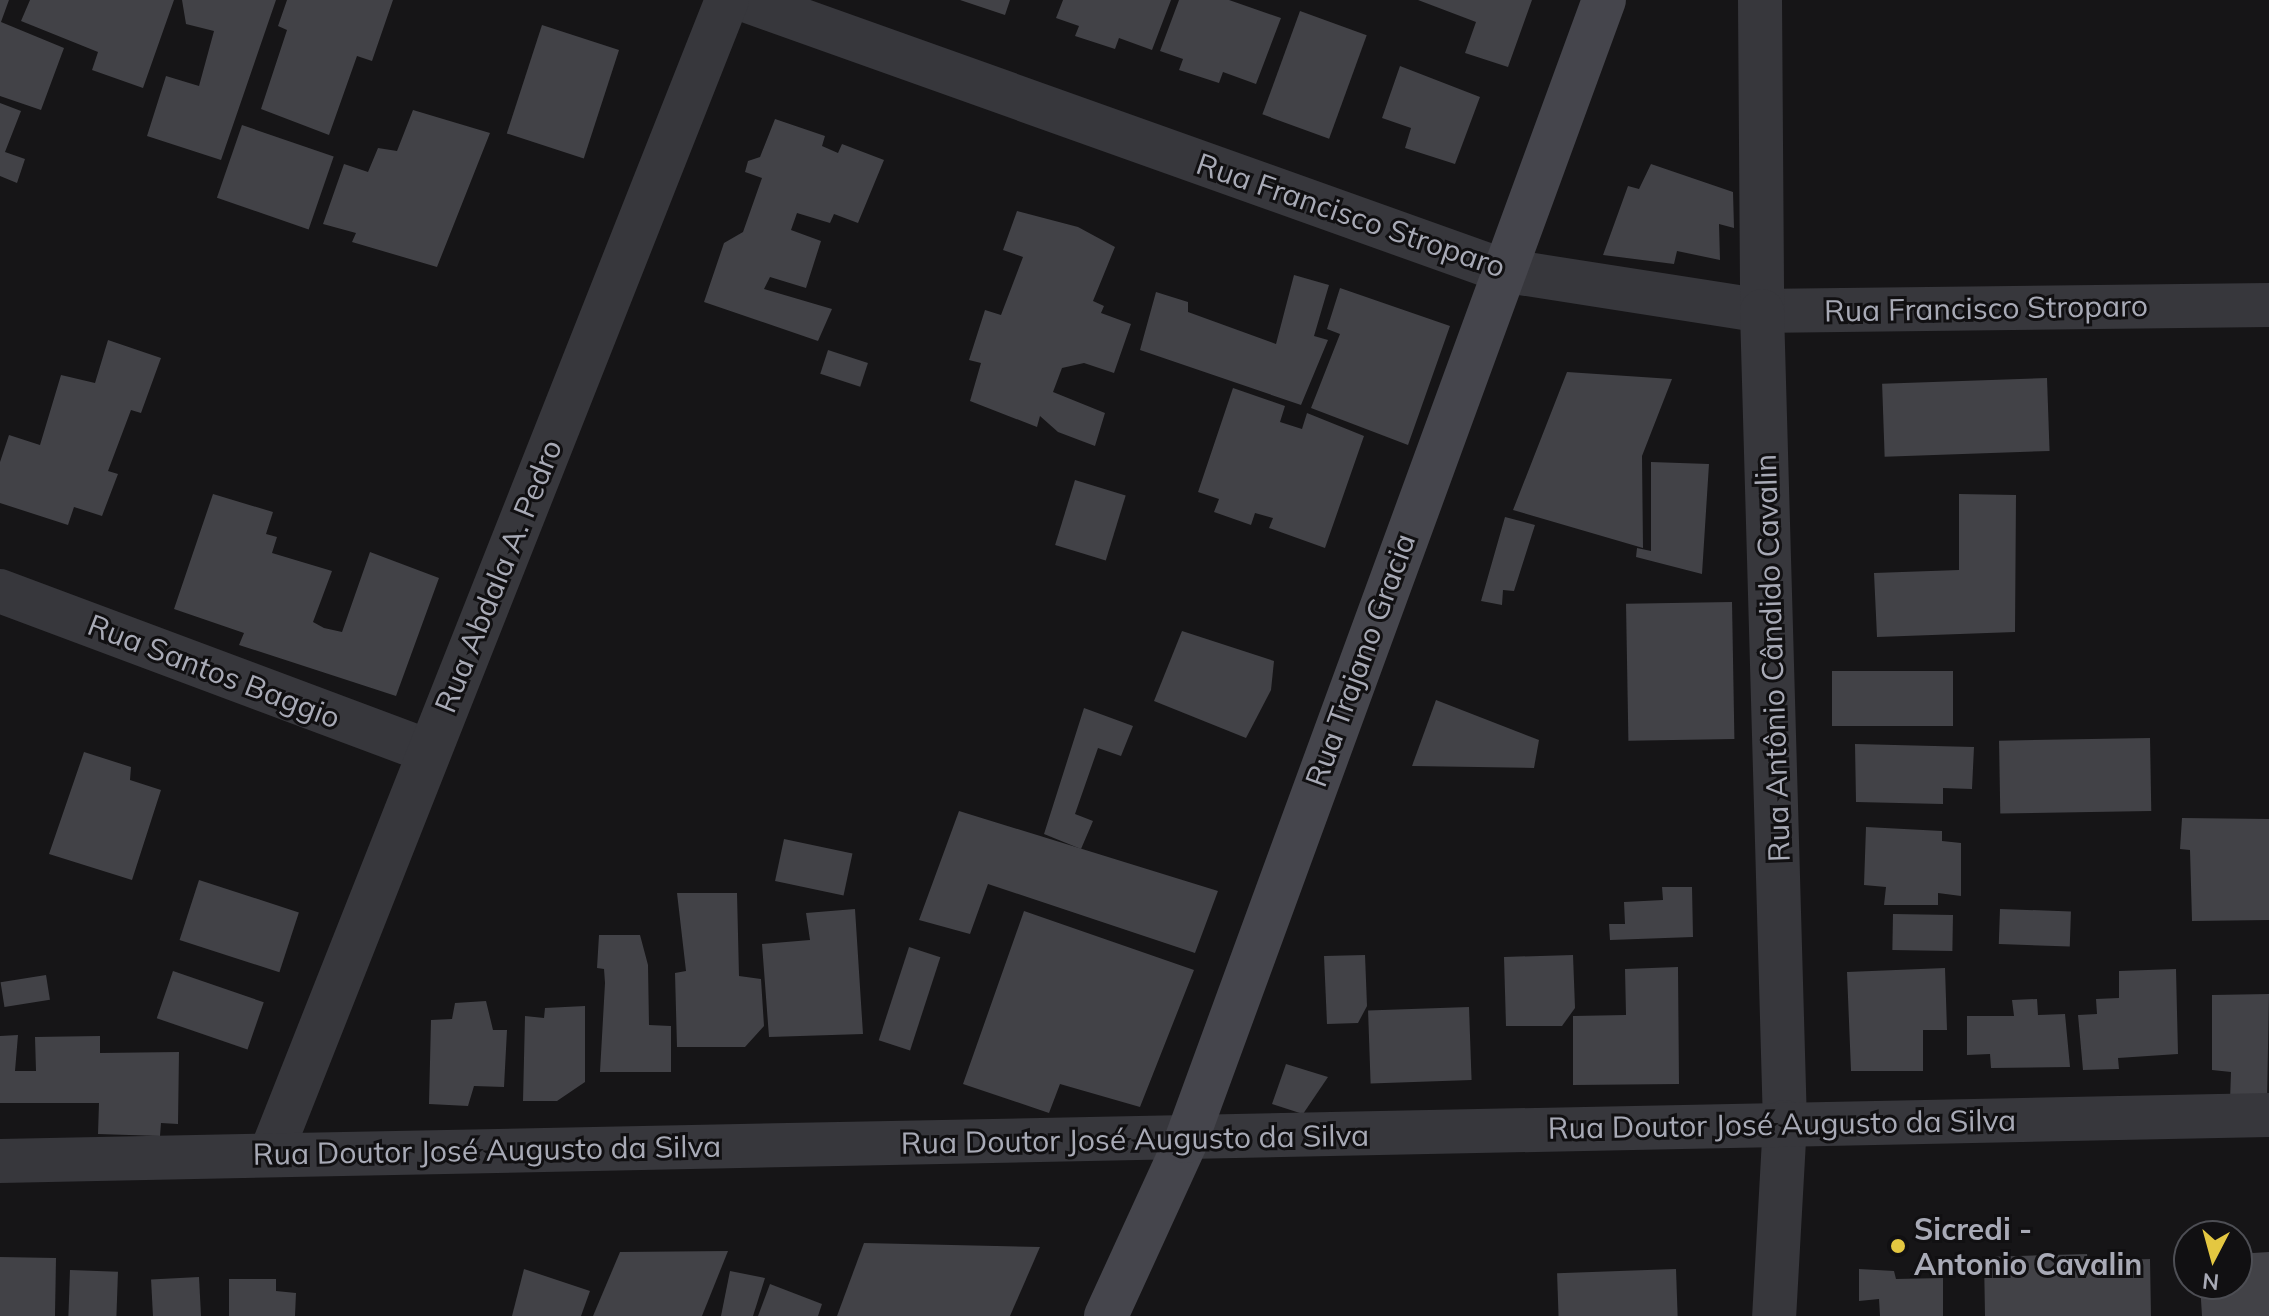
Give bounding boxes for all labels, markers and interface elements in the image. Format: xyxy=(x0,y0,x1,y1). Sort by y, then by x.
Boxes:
street label: Rua Francisco Stroparo xyxy=(1192,145,1510,285)
street label: Rua Francisco Stroparo xyxy=(1824,287,2148,329)
street label: Rua Abdala A. Pedro xyxy=(427,434,569,718)
street label: Rua Antônio Cândido Cavalin xyxy=(1747,453,1797,863)
street label: Rua Trajano Gracia xyxy=(1297,528,1423,792)
street label: Rua Santos Baggio xyxy=(83,606,345,736)
street label: Rua Doutor José Augusto da Silva xyxy=(1548,1102,2016,1146)
street label: Rua Doutor José Augusto da Silva xyxy=(901,1117,1369,1161)
street label: Rua Doutor José Augusto da Silva xyxy=(253,1128,721,1172)
place label: Sicredi - Antonio Cavalin xyxy=(1914,1211,2142,1282)
north arrow xyxy=(2173,1220,2253,1300)
marker: Sicredi - Antonio Cavalin xyxy=(1889,1237,1907,1255)
text: N xyxy=(2201,1267,2220,1297)

